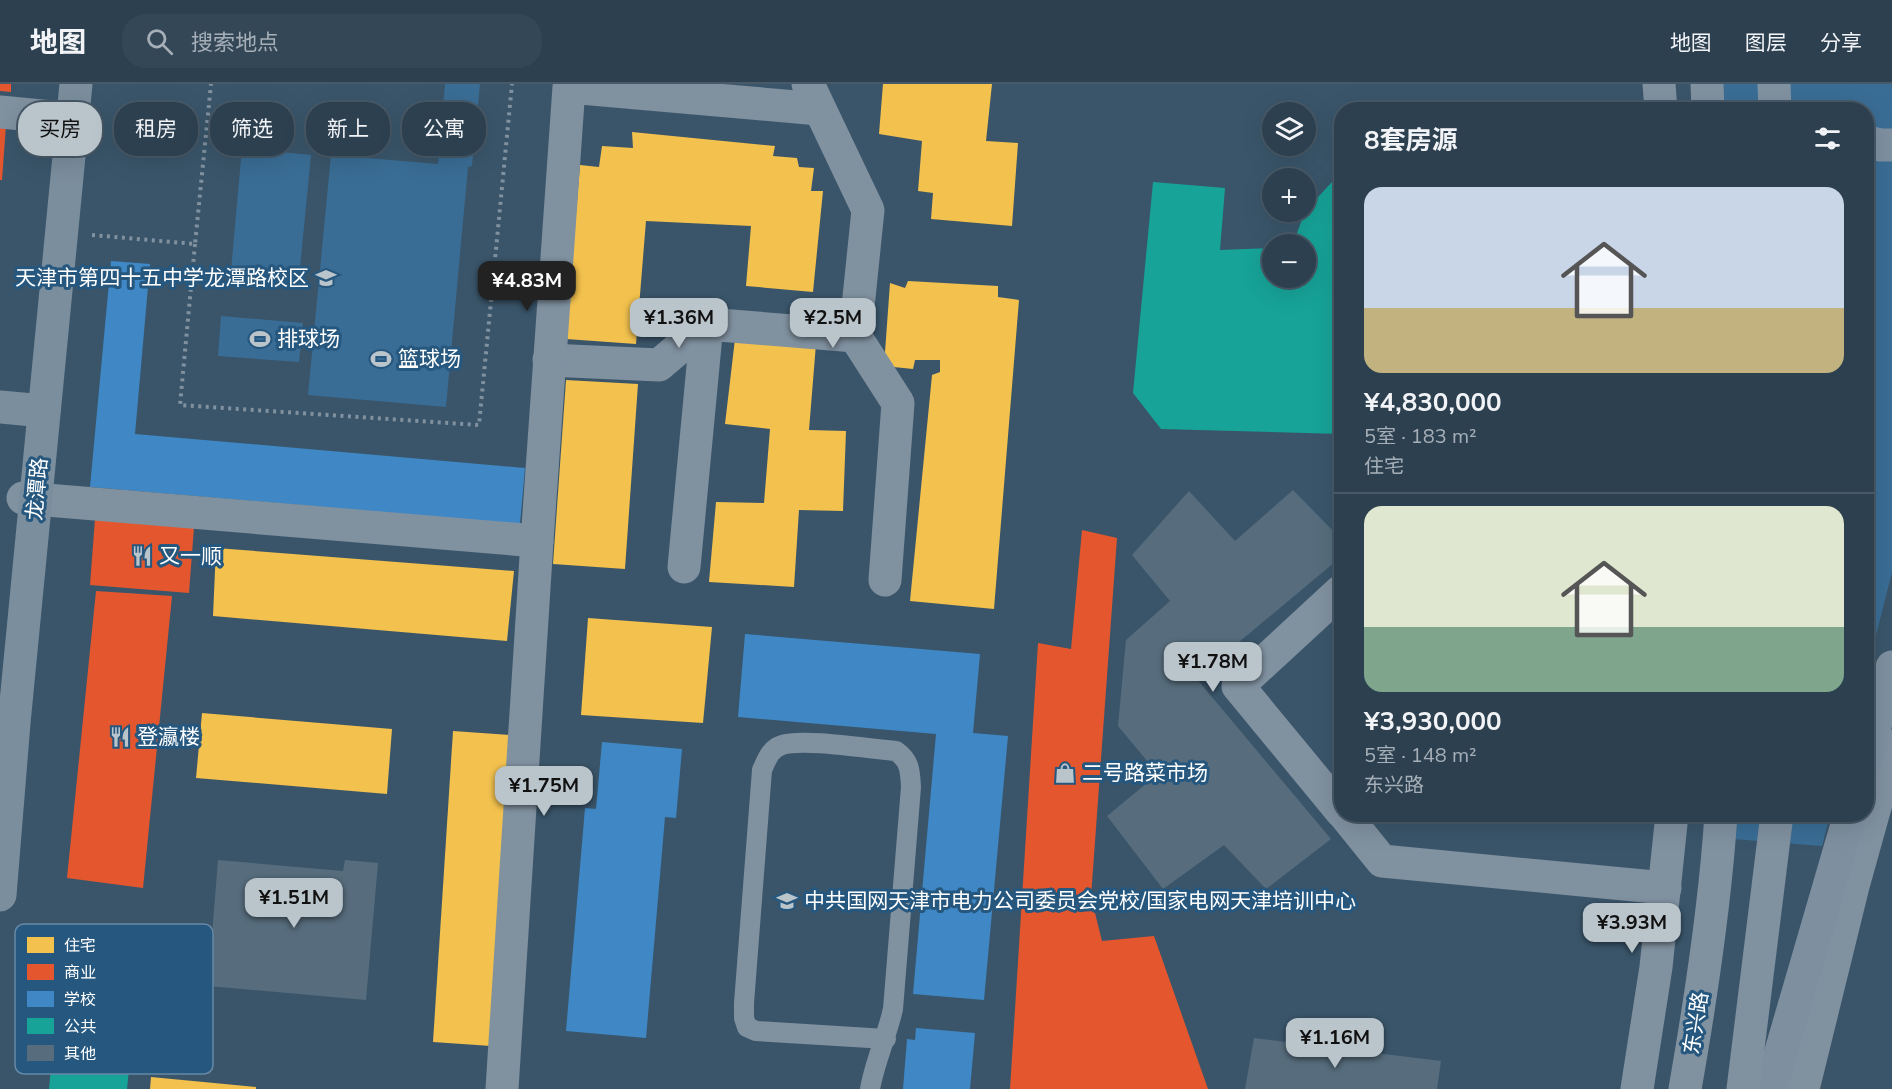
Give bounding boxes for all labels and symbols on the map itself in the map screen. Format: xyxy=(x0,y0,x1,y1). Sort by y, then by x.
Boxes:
pin: ¥4.83M xyxy=(478,261,576,312)
place label: 天津市第四十五中学龙潭路校区 xyxy=(15,264,309,292)
school or university icon: 天津市第四十五中学龙潭路校区 xyxy=(314,266,338,290)
pin: ¥1.36M xyxy=(630,298,728,349)
pin: ¥2.5M xyxy=(791,298,875,349)
place label: 排球场 xyxy=(277,325,340,353)
sports icon: 排球场 xyxy=(248,327,272,351)
place label: 篮球场 xyxy=(398,345,461,373)
sports icon: 篮球场 xyxy=(369,347,393,371)
street label: 龙潭路 xyxy=(20,456,54,522)
place label: 又一顺 xyxy=(159,542,222,570)
restaurant icon: 又一顺 xyxy=(130,544,154,568)
pin: ¥1.78M xyxy=(1164,642,1262,693)
place label: 登瀛楼 xyxy=(137,723,200,751)
restaurant icon: 登瀛楼 xyxy=(108,725,132,749)
place label: 二号路菜市场 xyxy=(1082,759,1208,787)
shop icon: 二号路菜市场 xyxy=(1053,761,1077,785)
pin: ¥1.75M xyxy=(495,766,593,817)
pin: ¥1.51M xyxy=(245,878,343,929)
place label: 中共国网天津市电力公司委员会党校/国家电网天津培训中心 xyxy=(804,887,1356,915)
school or university icon: 中共国网天津市电力公司委员会党校/国家电网天津培训中心 xyxy=(775,889,799,913)
pin: ¥3.93M xyxy=(1583,903,1681,954)
legend xyxy=(15,924,213,1074)
text: 住宅 xyxy=(64,935,96,957)
text: 商业 xyxy=(64,962,96,984)
text: 学校 xyxy=(64,989,96,1011)
street label: 东兴路 xyxy=(1677,990,1715,1056)
text: 公共 xyxy=(64,1016,96,1038)
pin: ¥1.16M xyxy=(1286,1018,1384,1069)
text: 其他 xyxy=(64,1043,96,1065)

